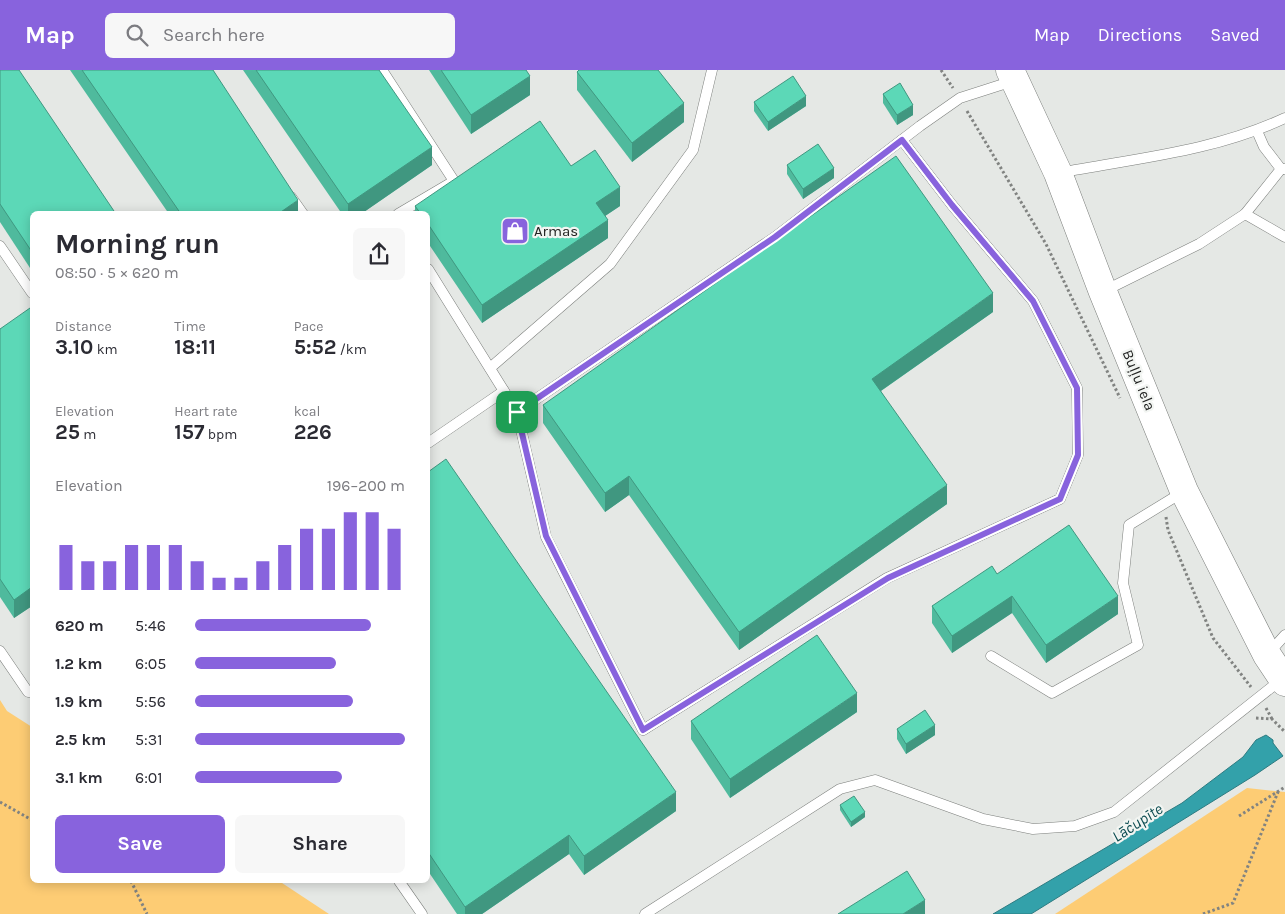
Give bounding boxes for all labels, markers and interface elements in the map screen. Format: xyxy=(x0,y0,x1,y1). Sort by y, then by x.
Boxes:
search box xyxy=(105,13,455,58)
text: Map xyxy=(25,21,75,49)
icon: search xyxy=(123,21,151,49)
text: Search here xyxy=(163,24,265,46)
text: Map xyxy=(1034,24,1070,46)
text: Directions xyxy=(1098,24,1182,46)
text: Saved xyxy=(1210,24,1260,46)
shop icon: Armas xyxy=(500,216,530,246)
place label: Armas xyxy=(534,222,578,240)
text: Morning run xyxy=(55,227,220,260)
button: share xyxy=(353,228,405,280)
text: 08:50 · 5 × 620 m xyxy=(55,263,179,282)
text: Distance xyxy=(55,318,112,335)
text: Time xyxy=(174,318,206,335)
text: Pace xyxy=(294,318,324,335)
text: 3.10 xyxy=(55,335,93,359)
text: 18:11 xyxy=(174,335,216,359)
text: 5:52 xyxy=(294,335,336,359)
text: km xyxy=(93,341,118,358)
text: /km xyxy=(336,341,367,358)
street label: Buļļu iela xyxy=(1119,347,1159,413)
pin xyxy=(496,391,538,433)
icon: arrive xyxy=(503,398,531,426)
text: Elevation xyxy=(55,403,114,420)
text: Heart rate xyxy=(174,403,237,420)
text: kcal xyxy=(294,403,320,420)
text: 25 xyxy=(55,420,80,444)
text: 157 xyxy=(174,420,204,444)
text: 226 xyxy=(294,420,332,444)
text: m xyxy=(80,426,96,443)
text: bpm xyxy=(204,426,237,443)
text: Elevation xyxy=(55,476,123,495)
text: 196–200 m xyxy=(327,476,405,495)
text: 620 m xyxy=(55,616,104,635)
text: 5:46 xyxy=(135,616,166,635)
text: 1.2 km xyxy=(55,654,103,673)
text: 6:05 xyxy=(135,654,166,673)
text: 1.9 km xyxy=(55,692,103,711)
text: 5:56 xyxy=(135,692,166,711)
text: 2.5 km xyxy=(55,730,106,749)
text: 5:31 xyxy=(135,730,162,749)
text: 3.1 km xyxy=(55,768,103,787)
text: 6:01 xyxy=(135,768,163,787)
water label: Lāčupīte xyxy=(1108,799,1167,846)
button: Save xyxy=(55,815,225,873)
button: Share xyxy=(235,815,405,873)

